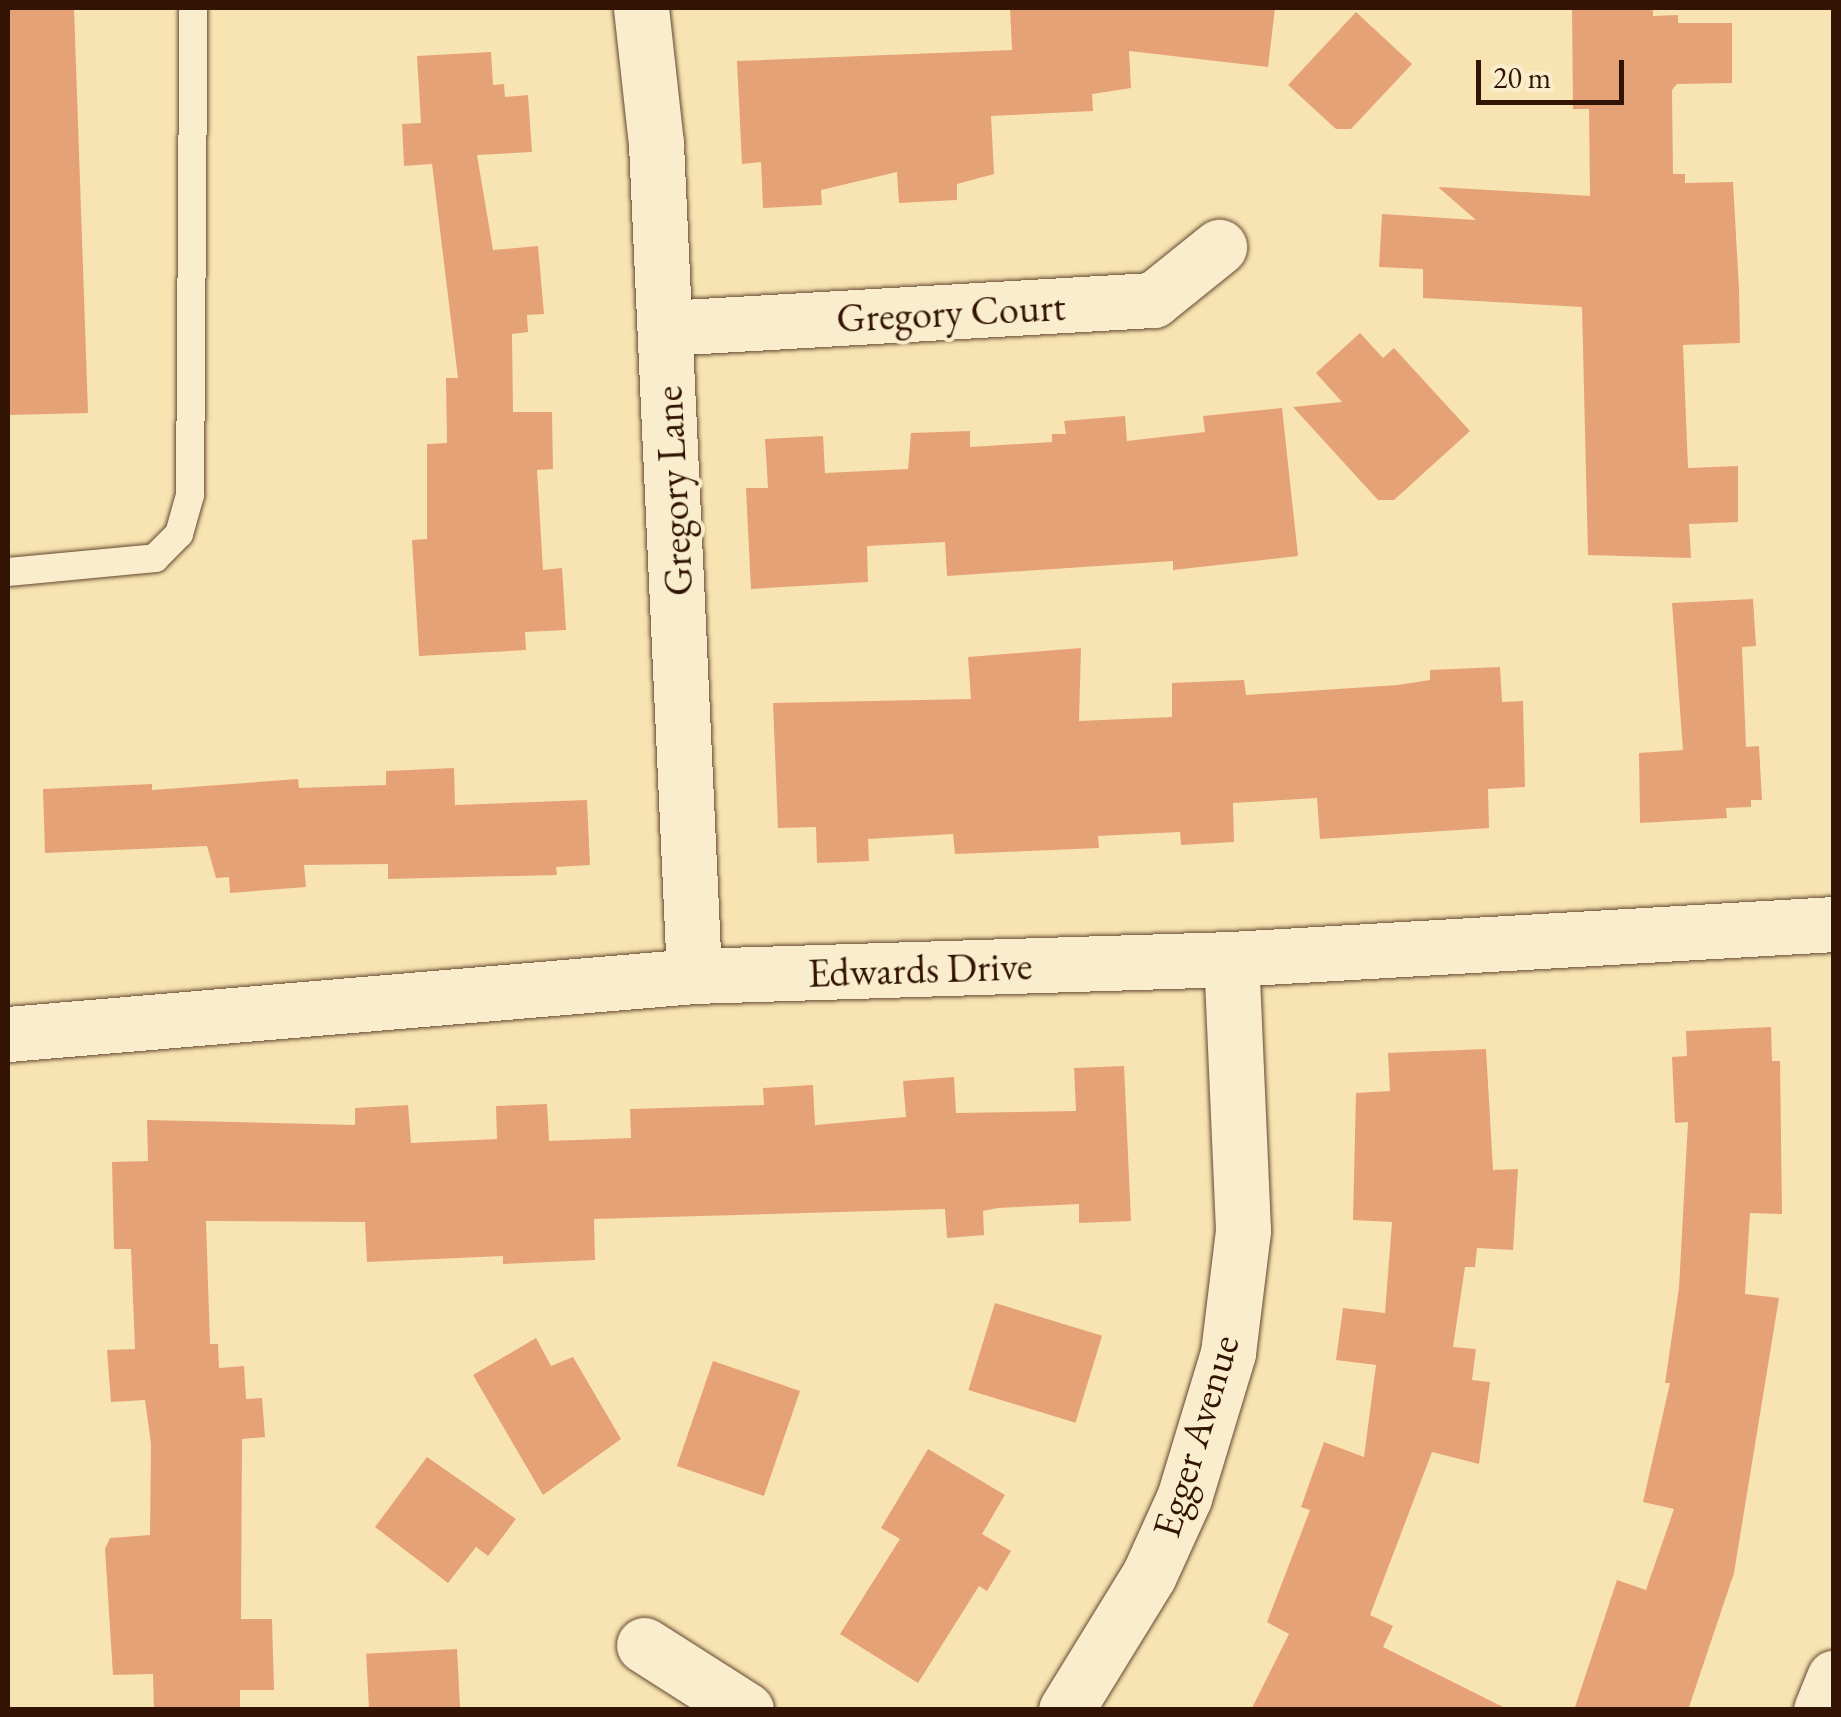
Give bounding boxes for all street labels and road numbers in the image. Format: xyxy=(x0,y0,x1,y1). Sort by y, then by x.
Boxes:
street label: Gregory Court xyxy=(835,282,1067,342)
street label: Gregory Lane xyxy=(644,385,702,597)
street label: Edwards Drive xyxy=(807,941,1033,997)
street label: Egger Avenue xyxy=(1141,1329,1249,1543)

